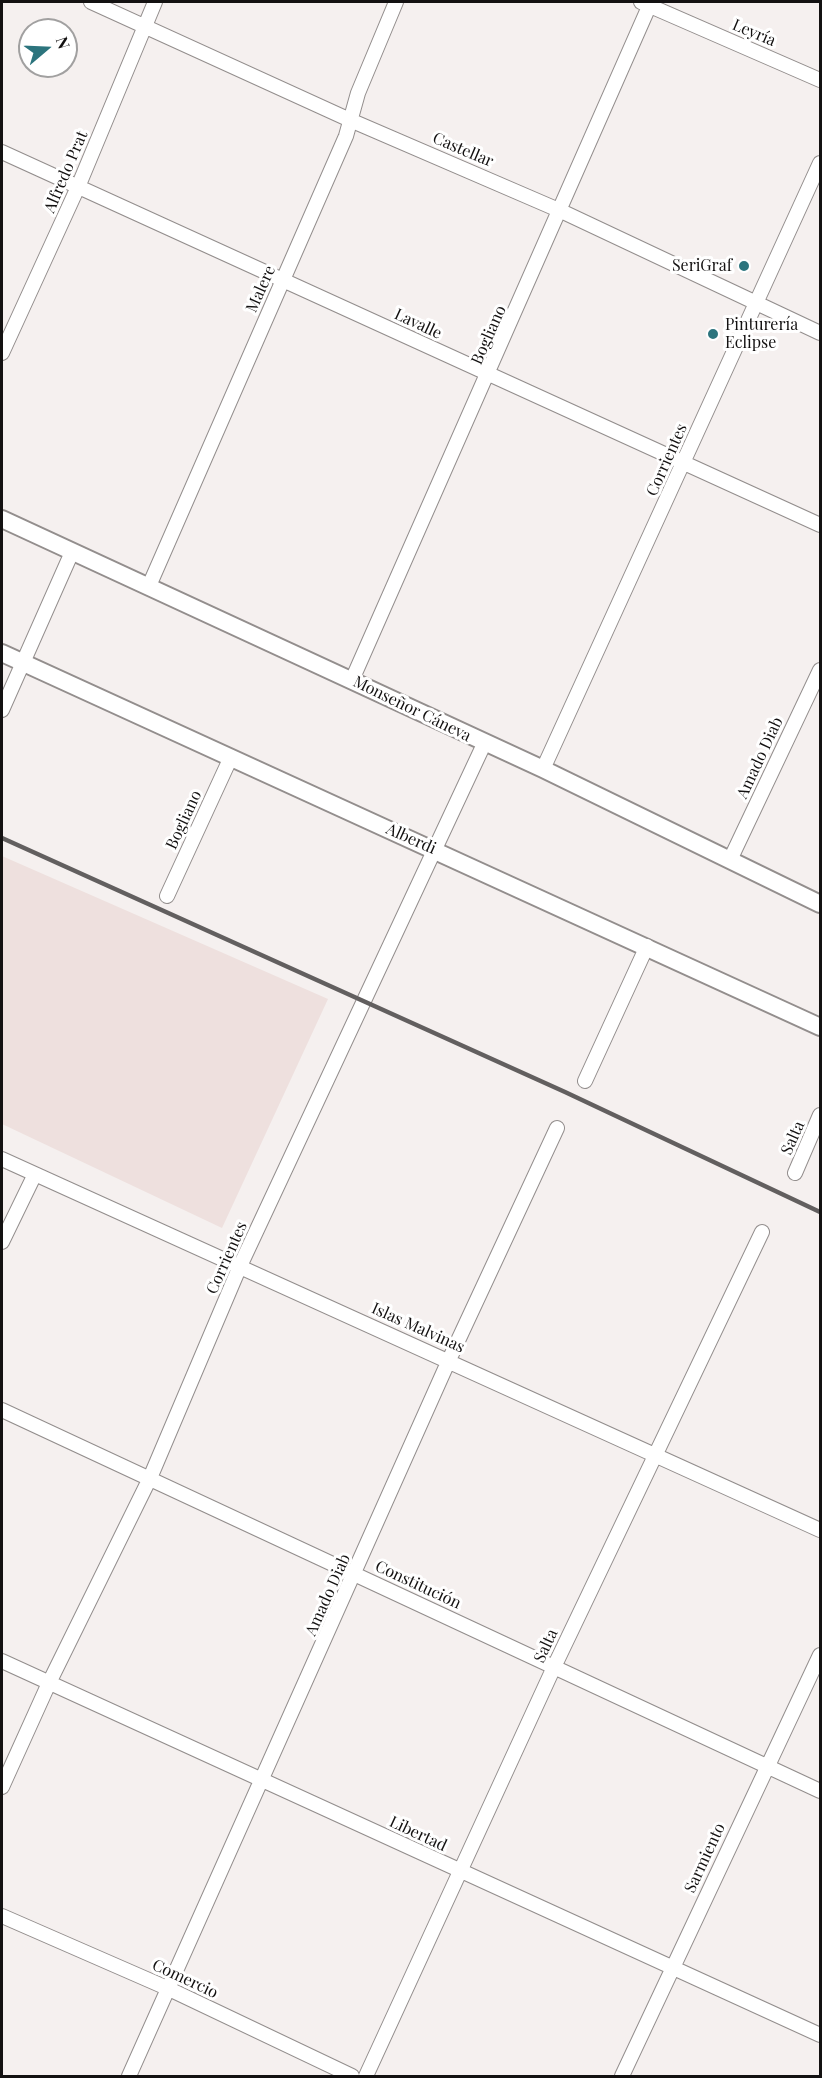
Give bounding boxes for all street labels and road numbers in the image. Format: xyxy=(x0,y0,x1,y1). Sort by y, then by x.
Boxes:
street label: Leyría xyxy=(729,15,779,51)
street label: Alfredo Prat xyxy=(40,128,92,216)
street label: Castellar xyxy=(430,129,496,171)
street label: Malere xyxy=(242,263,280,315)
street label: Bogliano xyxy=(467,302,511,368)
street label: Lavalle xyxy=(391,305,445,343)
street label: Corrientes xyxy=(643,421,691,499)
street label: Monseñor Cáneva xyxy=(350,672,474,746)
street label: Amado Diab xyxy=(733,714,787,802)
street label: Bogliano xyxy=(162,788,206,852)
street label: Alberdi xyxy=(383,820,439,858)
street label: Salta xyxy=(777,1118,809,1158)
street label: Corrientes xyxy=(203,1219,251,1297)
street label: Islas Malvinas xyxy=(369,1299,467,1357)
street label: Amado Diab xyxy=(301,1551,355,1639)
street label: Constitución xyxy=(372,1557,464,1613)
street label: Salta xyxy=(530,1626,562,1666)
street label: Libertad xyxy=(386,1812,450,1856)
street label: Sarmiento xyxy=(681,1820,729,1896)
street label: Comercio xyxy=(149,1955,221,2003)

